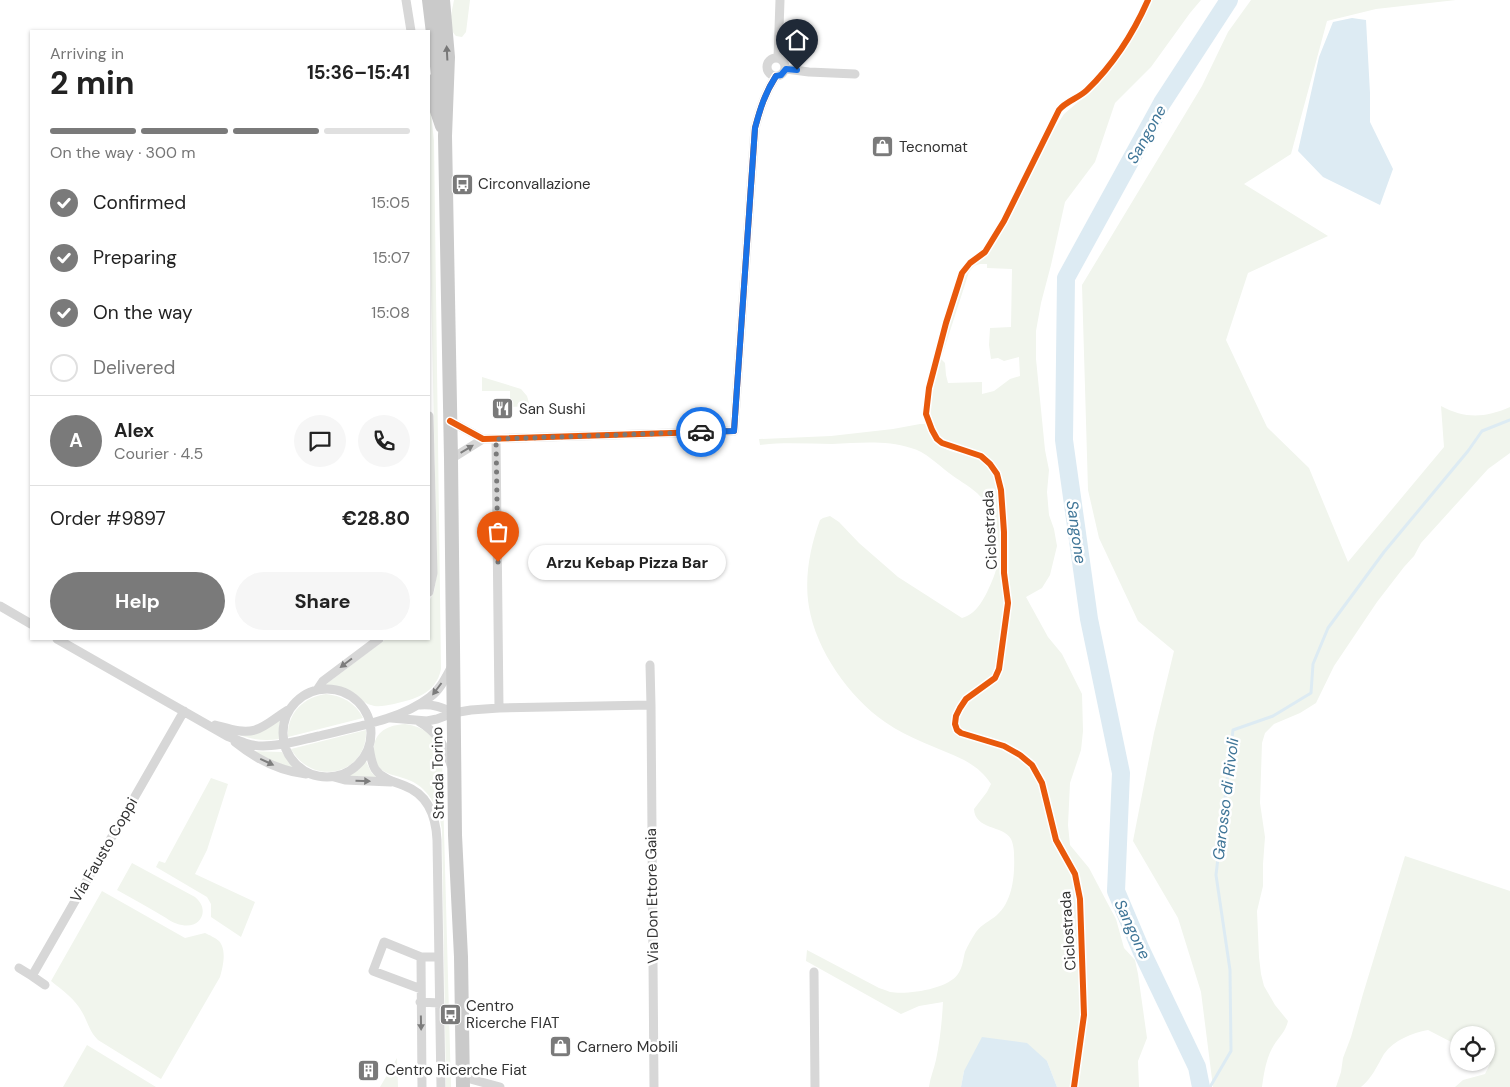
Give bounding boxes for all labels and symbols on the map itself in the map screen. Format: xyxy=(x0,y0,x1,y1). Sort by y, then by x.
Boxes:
pin xyxy=(776,19,818,70)
one-way arrow xyxy=(443,44,451,60)
water label: Sangone xyxy=(1122,101,1171,167)
shop icon: Tecnomat xyxy=(871,135,895,159)
place label: Tecnomat xyxy=(899,137,968,157)
bus stop icon: Circonvallazione xyxy=(450,172,474,196)
place label: Circonvallazione xyxy=(478,174,591,194)
restaurant icon: San Sushi xyxy=(491,397,515,421)
place label: San Sushi xyxy=(519,399,586,419)
courier xyxy=(676,407,726,457)
one-way arrow xyxy=(461,444,474,453)
street label: Ciclostrada xyxy=(978,490,1002,570)
water label: Sangone xyxy=(1062,499,1091,565)
pin xyxy=(477,511,519,562)
callout: Arzu Kebap Pizza Bar xyxy=(528,544,726,580)
one-way arrow xyxy=(340,658,353,669)
one-way arrow xyxy=(432,682,442,696)
street label: Strada Torino xyxy=(427,727,449,819)
water label: Garosso di Rivoli xyxy=(1208,736,1244,861)
one-way arrow xyxy=(259,758,274,767)
one-way arrow xyxy=(356,777,372,785)
street label: Via Fausto Coppi xyxy=(66,794,142,906)
street label: Via Don Ettore Gaia xyxy=(641,828,663,964)
street label: Ciclostrada xyxy=(1055,891,1081,971)
water label: Sangone xyxy=(1110,896,1156,963)
place label: Centro Ricerche FIAT xyxy=(466,996,559,1033)
bus stop icon: Centro Ricerche FIAT xyxy=(438,1003,462,1027)
one-way arrow xyxy=(417,1015,425,1031)
shop icon: Carnero Mobili xyxy=(549,1035,573,1059)
place label: Carnero Mobili xyxy=(577,1037,678,1057)
building icon: Centro Ricerche Fiat xyxy=(357,1058,381,1082)
place label: Centro Ricerche Fiat xyxy=(385,1060,527,1080)

